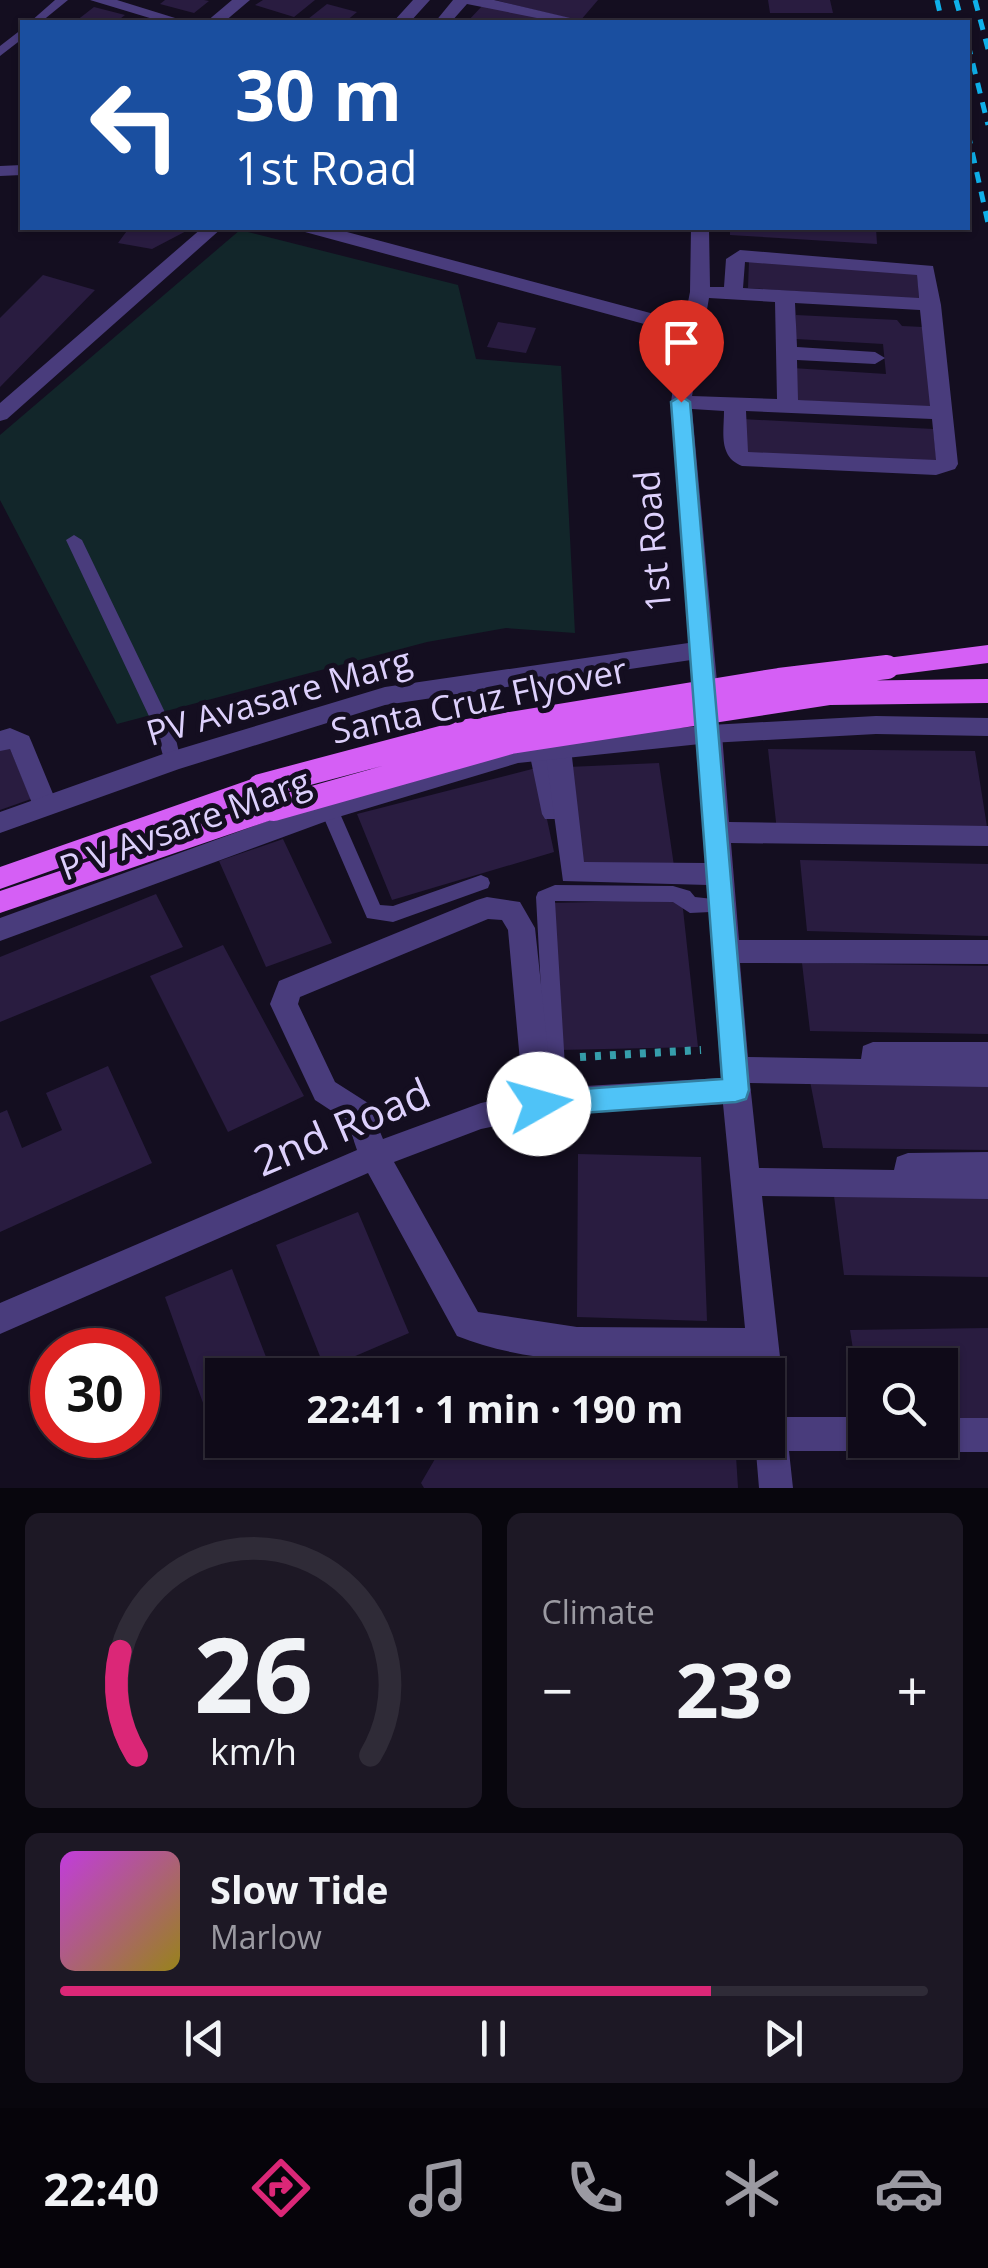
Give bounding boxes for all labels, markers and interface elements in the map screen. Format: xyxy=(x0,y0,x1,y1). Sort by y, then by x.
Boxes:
text: 30 m xyxy=(235,46,402,142)
icon: left xyxy=(70,60,200,190)
text: 1st Road xyxy=(235,137,417,198)
pin xyxy=(639,300,724,403)
icon: arrive xyxy=(654,315,709,370)
street label: 1st Road xyxy=(622,468,681,614)
street label: PV Avasare Marg xyxy=(141,635,417,756)
street label: Santa Cruz Flyover xyxy=(326,645,631,754)
street label: P V Avsare Marg xyxy=(53,757,316,891)
position arrow xyxy=(487,1052,591,1156)
street label: 2nd Road xyxy=(244,1063,438,1188)
speed limit sign: 30 xyxy=(30,1328,160,1458)
map controls xyxy=(848,1348,958,1458)
button: search xyxy=(848,1348,958,1458)
text: 22:41 · 1 min · 190 m xyxy=(307,1382,683,1434)
text: Climate xyxy=(542,1590,655,1633)
text: 26 xyxy=(194,1602,313,1743)
text: 23° xyxy=(676,1638,794,1740)
text: − xyxy=(542,1652,573,1727)
text: + xyxy=(897,1652,928,1727)
text: km/h xyxy=(210,1727,297,1775)
text: Slow Tide xyxy=(210,1863,389,1915)
text: Marlow xyxy=(210,1915,322,1958)
icon: previous xyxy=(177,2011,232,2066)
icon: pause xyxy=(466,2011,521,2066)
icon: next xyxy=(756,2011,811,2066)
icon: directions xyxy=(246,2153,316,2223)
icon: music xyxy=(403,2153,473,2223)
icon: phone xyxy=(560,2153,630,2223)
icon: climate xyxy=(717,2153,787,2223)
icon: car xyxy=(874,2153,944,2223)
text: 22:40 xyxy=(44,2158,159,2219)

